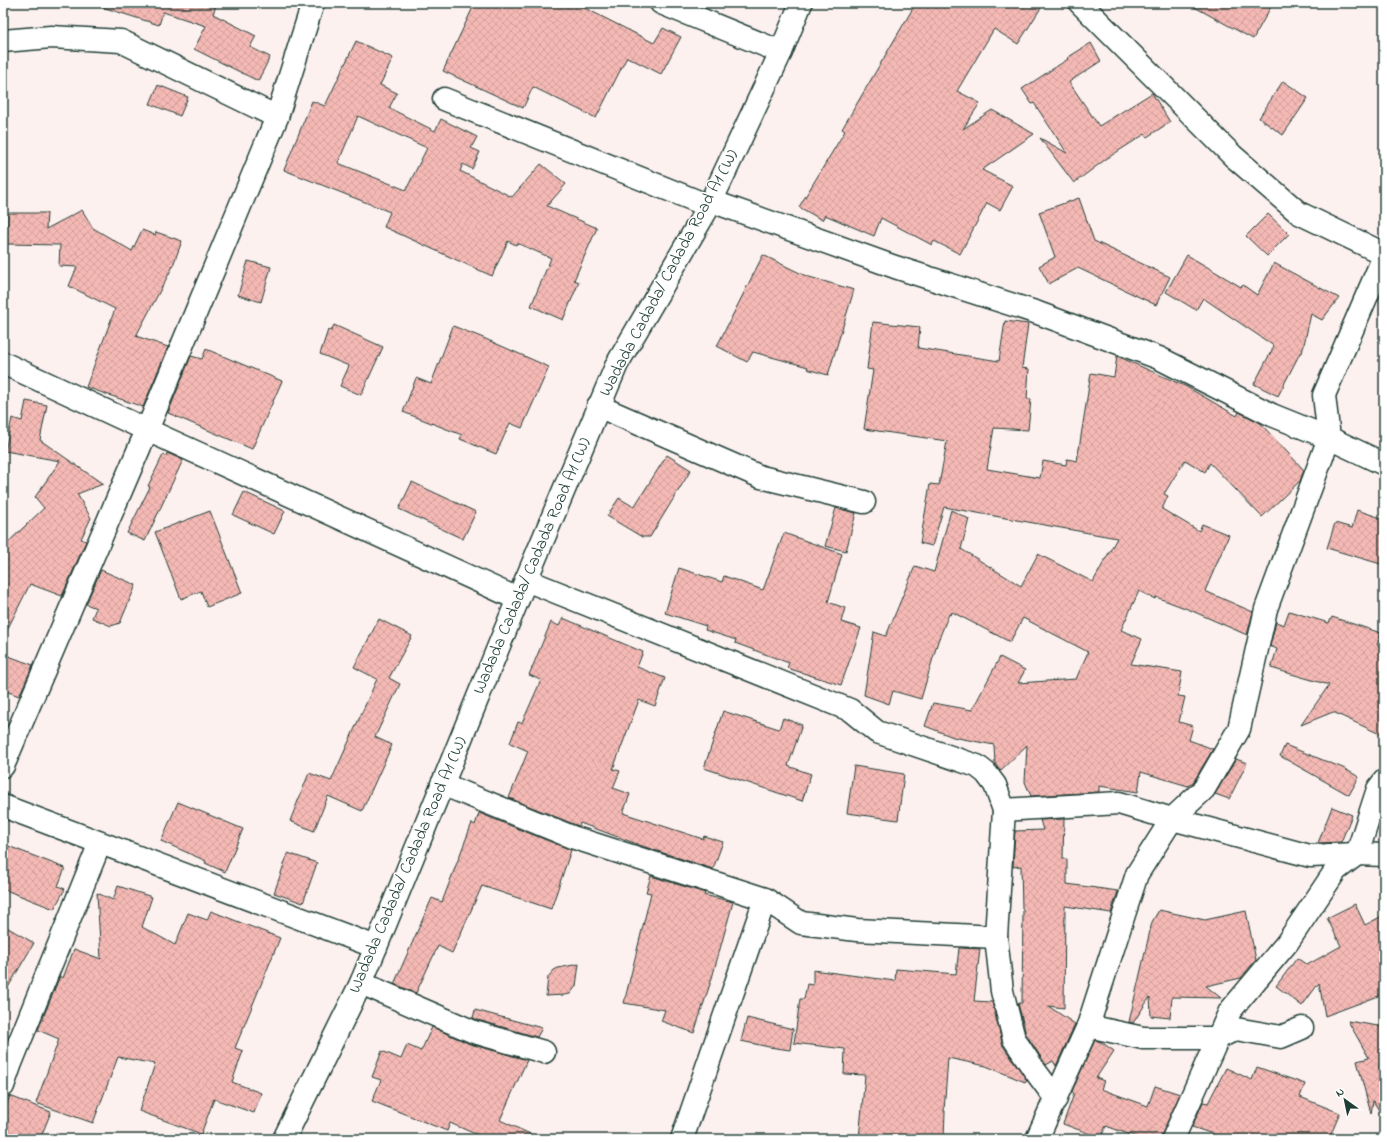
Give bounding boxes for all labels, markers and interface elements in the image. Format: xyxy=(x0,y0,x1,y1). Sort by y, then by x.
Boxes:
street label: Wadada Cadada/ Cadada Road A1 (W) xyxy=(593,145,745,401)
street label: Wadada Cadada/ Cadada Road A1 (W) xyxy=(466,434,598,698)
street label: Wadada Cadada/ Cadada Road A1 (W) xyxy=(342,733,474,997)
north arrow xyxy=(1325,1080,1365,1120)
text: N xyxy=(1333,1084,1348,1101)

